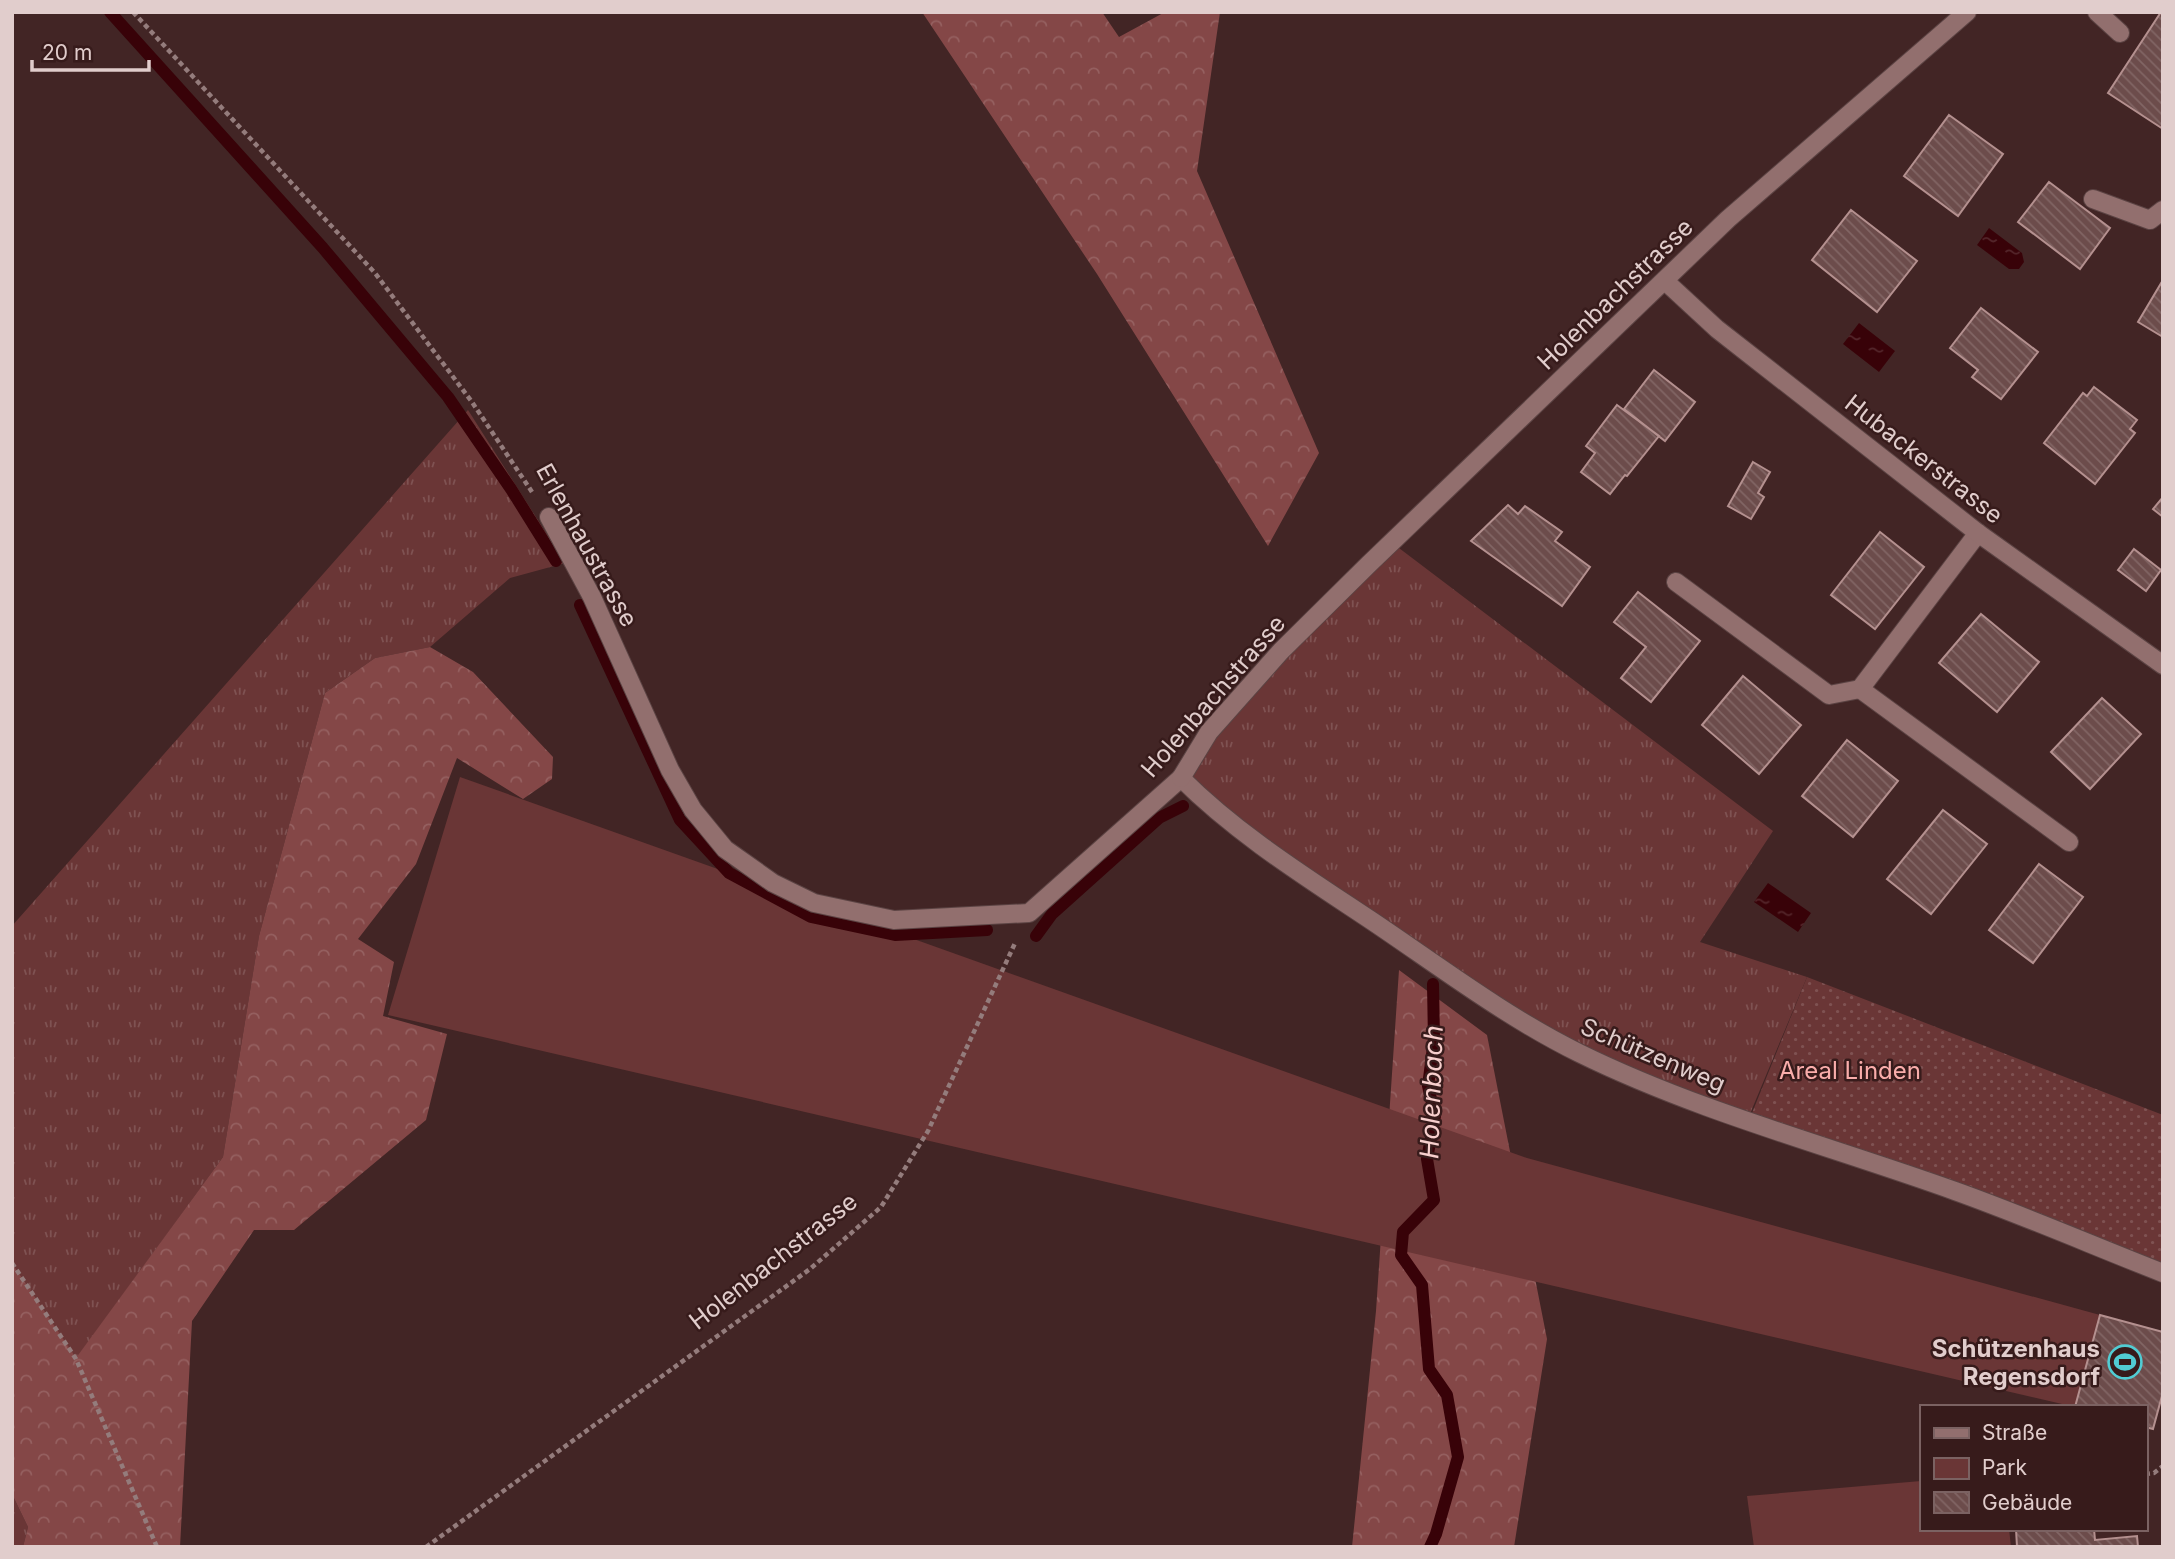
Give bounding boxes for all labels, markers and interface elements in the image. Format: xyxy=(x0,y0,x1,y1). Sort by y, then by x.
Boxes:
scale bar xyxy=(32,28,149,72)
text: 20 m xyxy=(42,40,92,65)
street label: Holenbachstrasse xyxy=(1531,212,1699,376)
street label: Hubackerstrasse xyxy=(1839,388,2009,530)
street label: Erlenhaustrasse xyxy=(530,458,644,632)
street label: Holenbachstrasse xyxy=(1135,609,1291,783)
street label: Schützenweg xyxy=(1576,1011,1730,1099)
water label: Holenbach xyxy=(1413,1025,1449,1159)
park label: Areal Linden xyxy=(1779,1056,1921,1085)
street label: Holenbachstrasse xyxy=(683,1187,863,1335)
place label: Schützenhaus Regensdorf xyxy=(1932,1334,2100,1391)
sports icon: Schützenhaus Regensdorf xyxy=(2106,1343,2144,1381)
legend xyxy=(1920,1405,2147,1531)
text: Straße xyxy=(1982,1420,2047,1445)
text: Park xyxy=(1982,1455,2027,1480)
text: Gebäude xyxy=(1982,1490,2072,1515)

